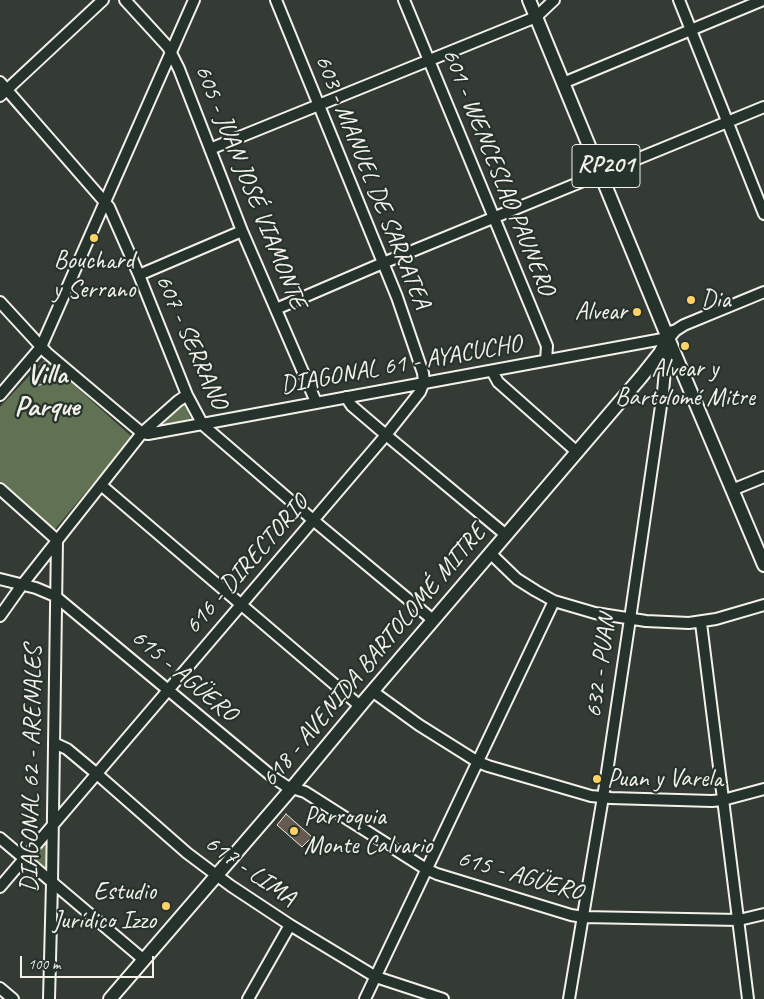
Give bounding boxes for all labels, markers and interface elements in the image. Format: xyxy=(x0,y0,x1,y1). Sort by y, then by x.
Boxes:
street label: 601 - WENCESLAO PAUNERO xyxy=(435,44,561,300)
street label: 603 - MANUEL DE SARRATEA xyxy=(307,51,437,313)
street label: 605 - JUAN JOSÉ VIAMONTE xyxy=(187,61,313,313)
road number: RP201 xyxy=(572,144,640,188)
marker: Bouchard y Serrano xyxy=(88,232,100,244)
place label: Bouchard y Serrano xyxy=(53,246,135,305)
street label: 607 - SERRANO xyxy=(148,270,234,414)
place label: Dia xyxy=(701,285,731,315)
marker: Dia xyxy=(685,294,697,306)
place label: Alvear xyxy=(575,297,627,327)
marker: Alvear xyxy=(631,306,643,318)
street label: DIAGONAL 61 - AYACUCHO xyxy=(278,329,524,401)
marker: Alvear y Bartolomé Mitre xyxy=(679,340,691,352)
place label: Alvear y Bartolomé Mitre xyxy=(615,354,755,413)
district label: Villa Parque xyxy=(15,359,79,425)
street label: 616 - DIRECTORIO xyxy=(178,489,316,641)
street label: 618 - AVENIDA BARTOLOMÉ MITRE xyxy=(255,519,493,793)
street label: 632 - PUAN xyxy=(579,612,623,720)
street label: 615 - AGÜERO xyxy=(125,623,243,729)
street label: DIAGONAL 62 - ARENALES xyxy=(15,645,49,893)
place label: Puan y Varela xyxy=(607,764,723,794)
marker: Puan y Varela xyxy=(591,773,603,785)
place label: Parroquia Monte Calvario xyxy=(304,802,432,861)
marker: Parroquia Monte Calvario xyxy=(288,825,300,837)
street label: 617 - LIMA xyxy=(199,829,301,913)
street label: 615 - AGÜERO xyxy=(454,844,586,908)
place label: Estudio Jurídico Izzo xyxy=(53,877,156,936)
marker: Estudio Jurídico Izzo xyxy=(160,900,172,912)
scale bar xyxy=(22,946,156,978)
text: 100 m xyxy=(28,955,60,974)

